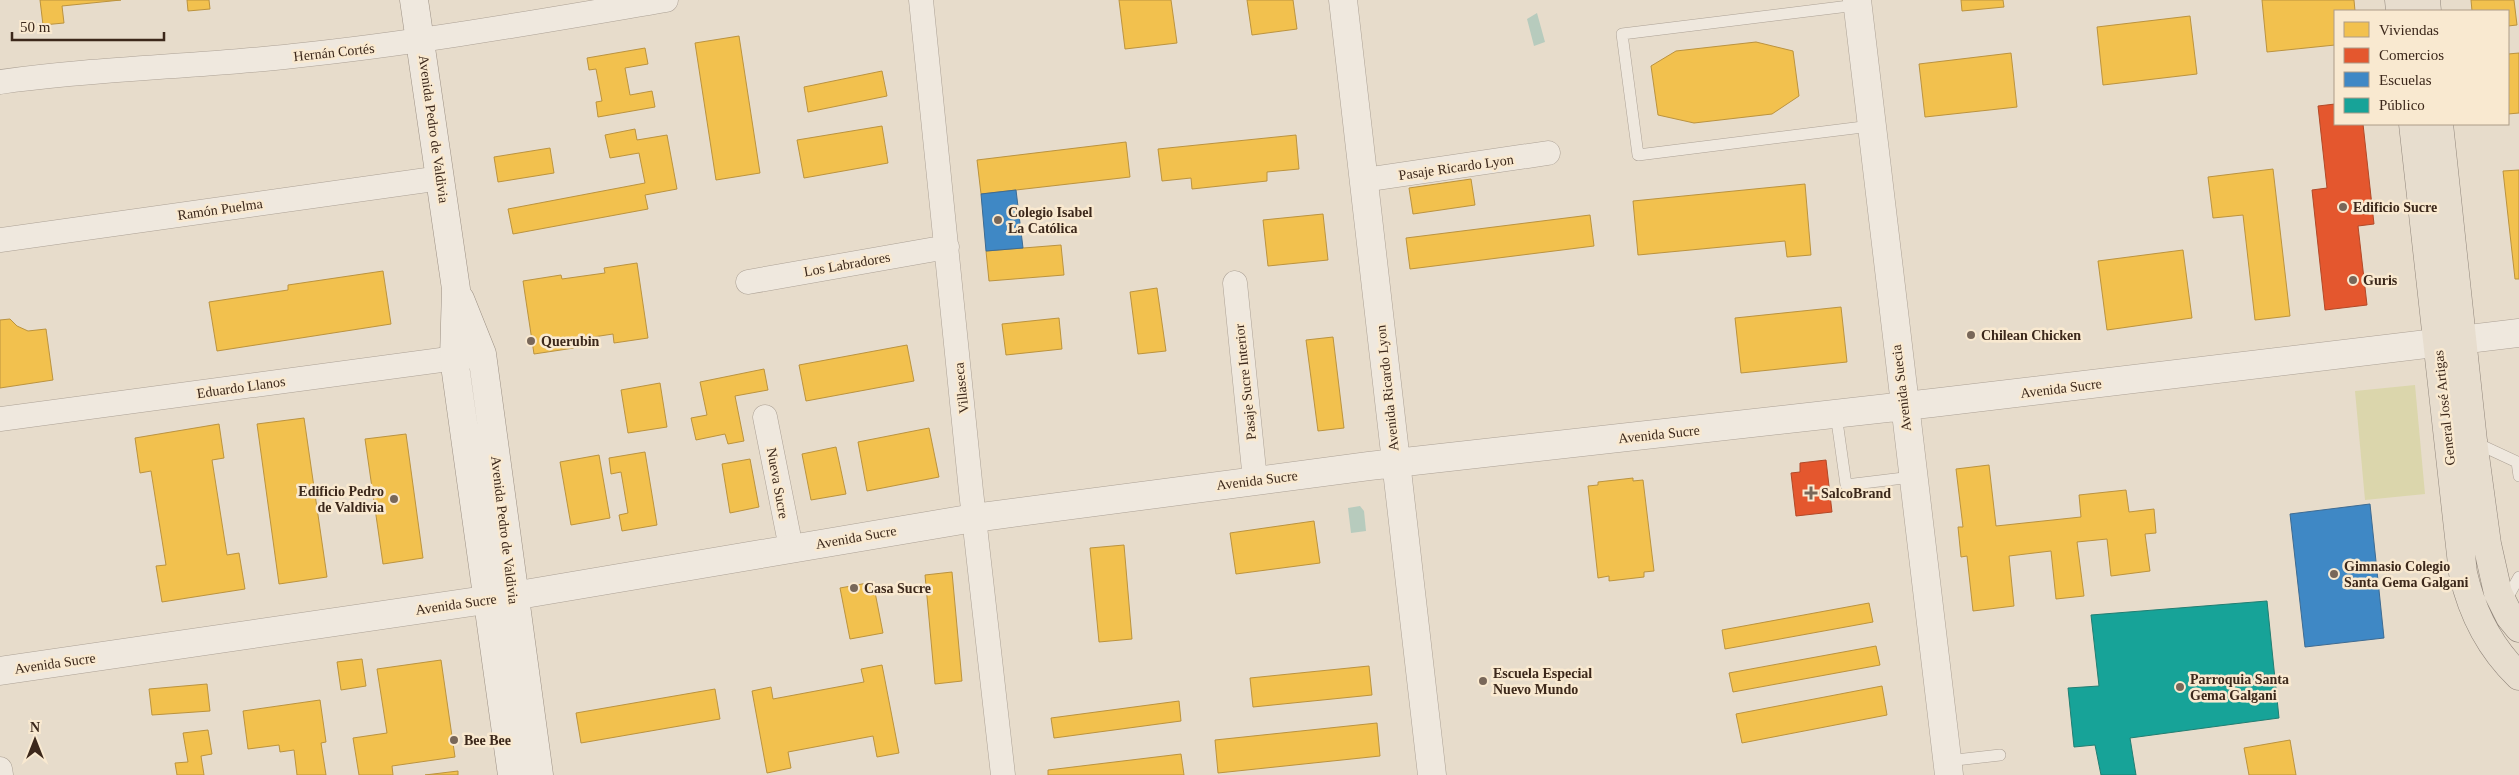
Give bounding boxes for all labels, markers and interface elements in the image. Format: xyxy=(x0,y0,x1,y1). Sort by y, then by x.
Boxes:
scale bar xyxy=(12,10,165,42)
legend xyxy=(2334,10,2509,125)
text: 50 m xyxy=(20,19,51,35)
text: Viviendas xyxy=(2379,22,2439,38)
street label: Hernán Cortés xyxy=(293,41,375,64)
text: Comercios xyxy=(2379,47,2444,63)
street label: Avenida Pedro de Valdivia xyxy=(416,54,451,205)
text: Escuelas xyxy=(2379,72,2432,88)
text: Público xyxy=(2379,97,2425,113)
street label: Pasaje Ricardo Lyon xyxy=(1398,152,1514,183)
street label: Ramón Puelma xyxy=(176,196,264,223)
place label: Edificio Sucre xyxy=(2353,200,2437,215)
marker: Edificio Sucre xyxy=(2337,201,2349,213)
place label: Colegio Isabel La Católica xyxy=(1008,205,1093,236)
marker: Colegio Isabel La Católica xyxy=(992,214,1004,226)
street label: Los Labradores xyxy=(803,250,891,279)
place label: Guris xyxy=(2363,273,2398,288)
marker: Guris xyxy=(2347,274,2359,286)
street label: Pasaje Sucre Interior xyxy=(1232,323,1259,441)
street label: Avenida Ricardo Lyon xyxy=(1373,324,1402,452)
place label: Chilean Chicken xyxy=(1981,328,2081,343)
marker: Chilean Chicken xyxy=(1965,329,1977,341)
place label: Querubin xyxy=(541,334,600,349)
marker: Querubin xyxy=(525,335,537,347)
street label: Avenida Suecia xyxy=(1889,343,1914,432)
street label: General José Artigas xyxy=(2431,350,2458,466)
street label: Villaseca xyxy=(951,361,972,414)
street label: Eduardo Llanos xyxy=(196,374,286,401)
street label: Avenida Sucre xyxy=(2020,376,2103,401)
street label: Avenida Sucre xyxy=(1618,423,1700,446)
street label: Nueva Sucre xyxy=(764,446,791,520)
street label: Avenida Pedro de Valdivia xyxy=(488,455,521,606)
street label: Avenida Sucre xyxy=(1216,468,1299,493)
place label: Edificio Pedro de Valdivia xyxy=(298,484,384,515)
place label: SalcoBrand xyxy=(1821,486,1891,501)
marker: SalcoBrand xyxy=(1805,487,1817,499)
marker: Edificio Pedro de Valdivia xyxy=(388,493,400,505)
street label: Avenida Sucre xyxy=(815,523,898,552)
place label: Gimnasio Colegio Santa Gema Galgani xyxy=(2344,559,2469,590)
marker: Gimnasio Colegio Santa Gema Galgani xyxy=(2328,568,2340,580)
place label: Casa Sucre xyxy=(864,581,931,596)
marker: Casa Sucre xyxy=(848,582,860,594)
street label: Avenida Sucre xyxy=(415,591,498,618)
street label: Avenida Sucre xyxy=(14,650,97,677)
place label: Escuela Especial Nuevo Mundo xyxy=(1493,666,1592,697)
place label: Parroquia Santa Gema Galgani xyxy=(2190,672,2289,703)
marker: Escuela Especial Nuevo Mundo xyxy=(1477,675,1489,687)
marker: Parroquia Santa Gema Galgani xyxy=(2174,681,2186,693)
north arrow xyxy=(10,715,60,765)
text: N xyxy=(30,720,40,735)
place label: Bee Bee xyxy=(464,733,511,748)
marker: Bee Bee xyxy=(448,734,460,746)

